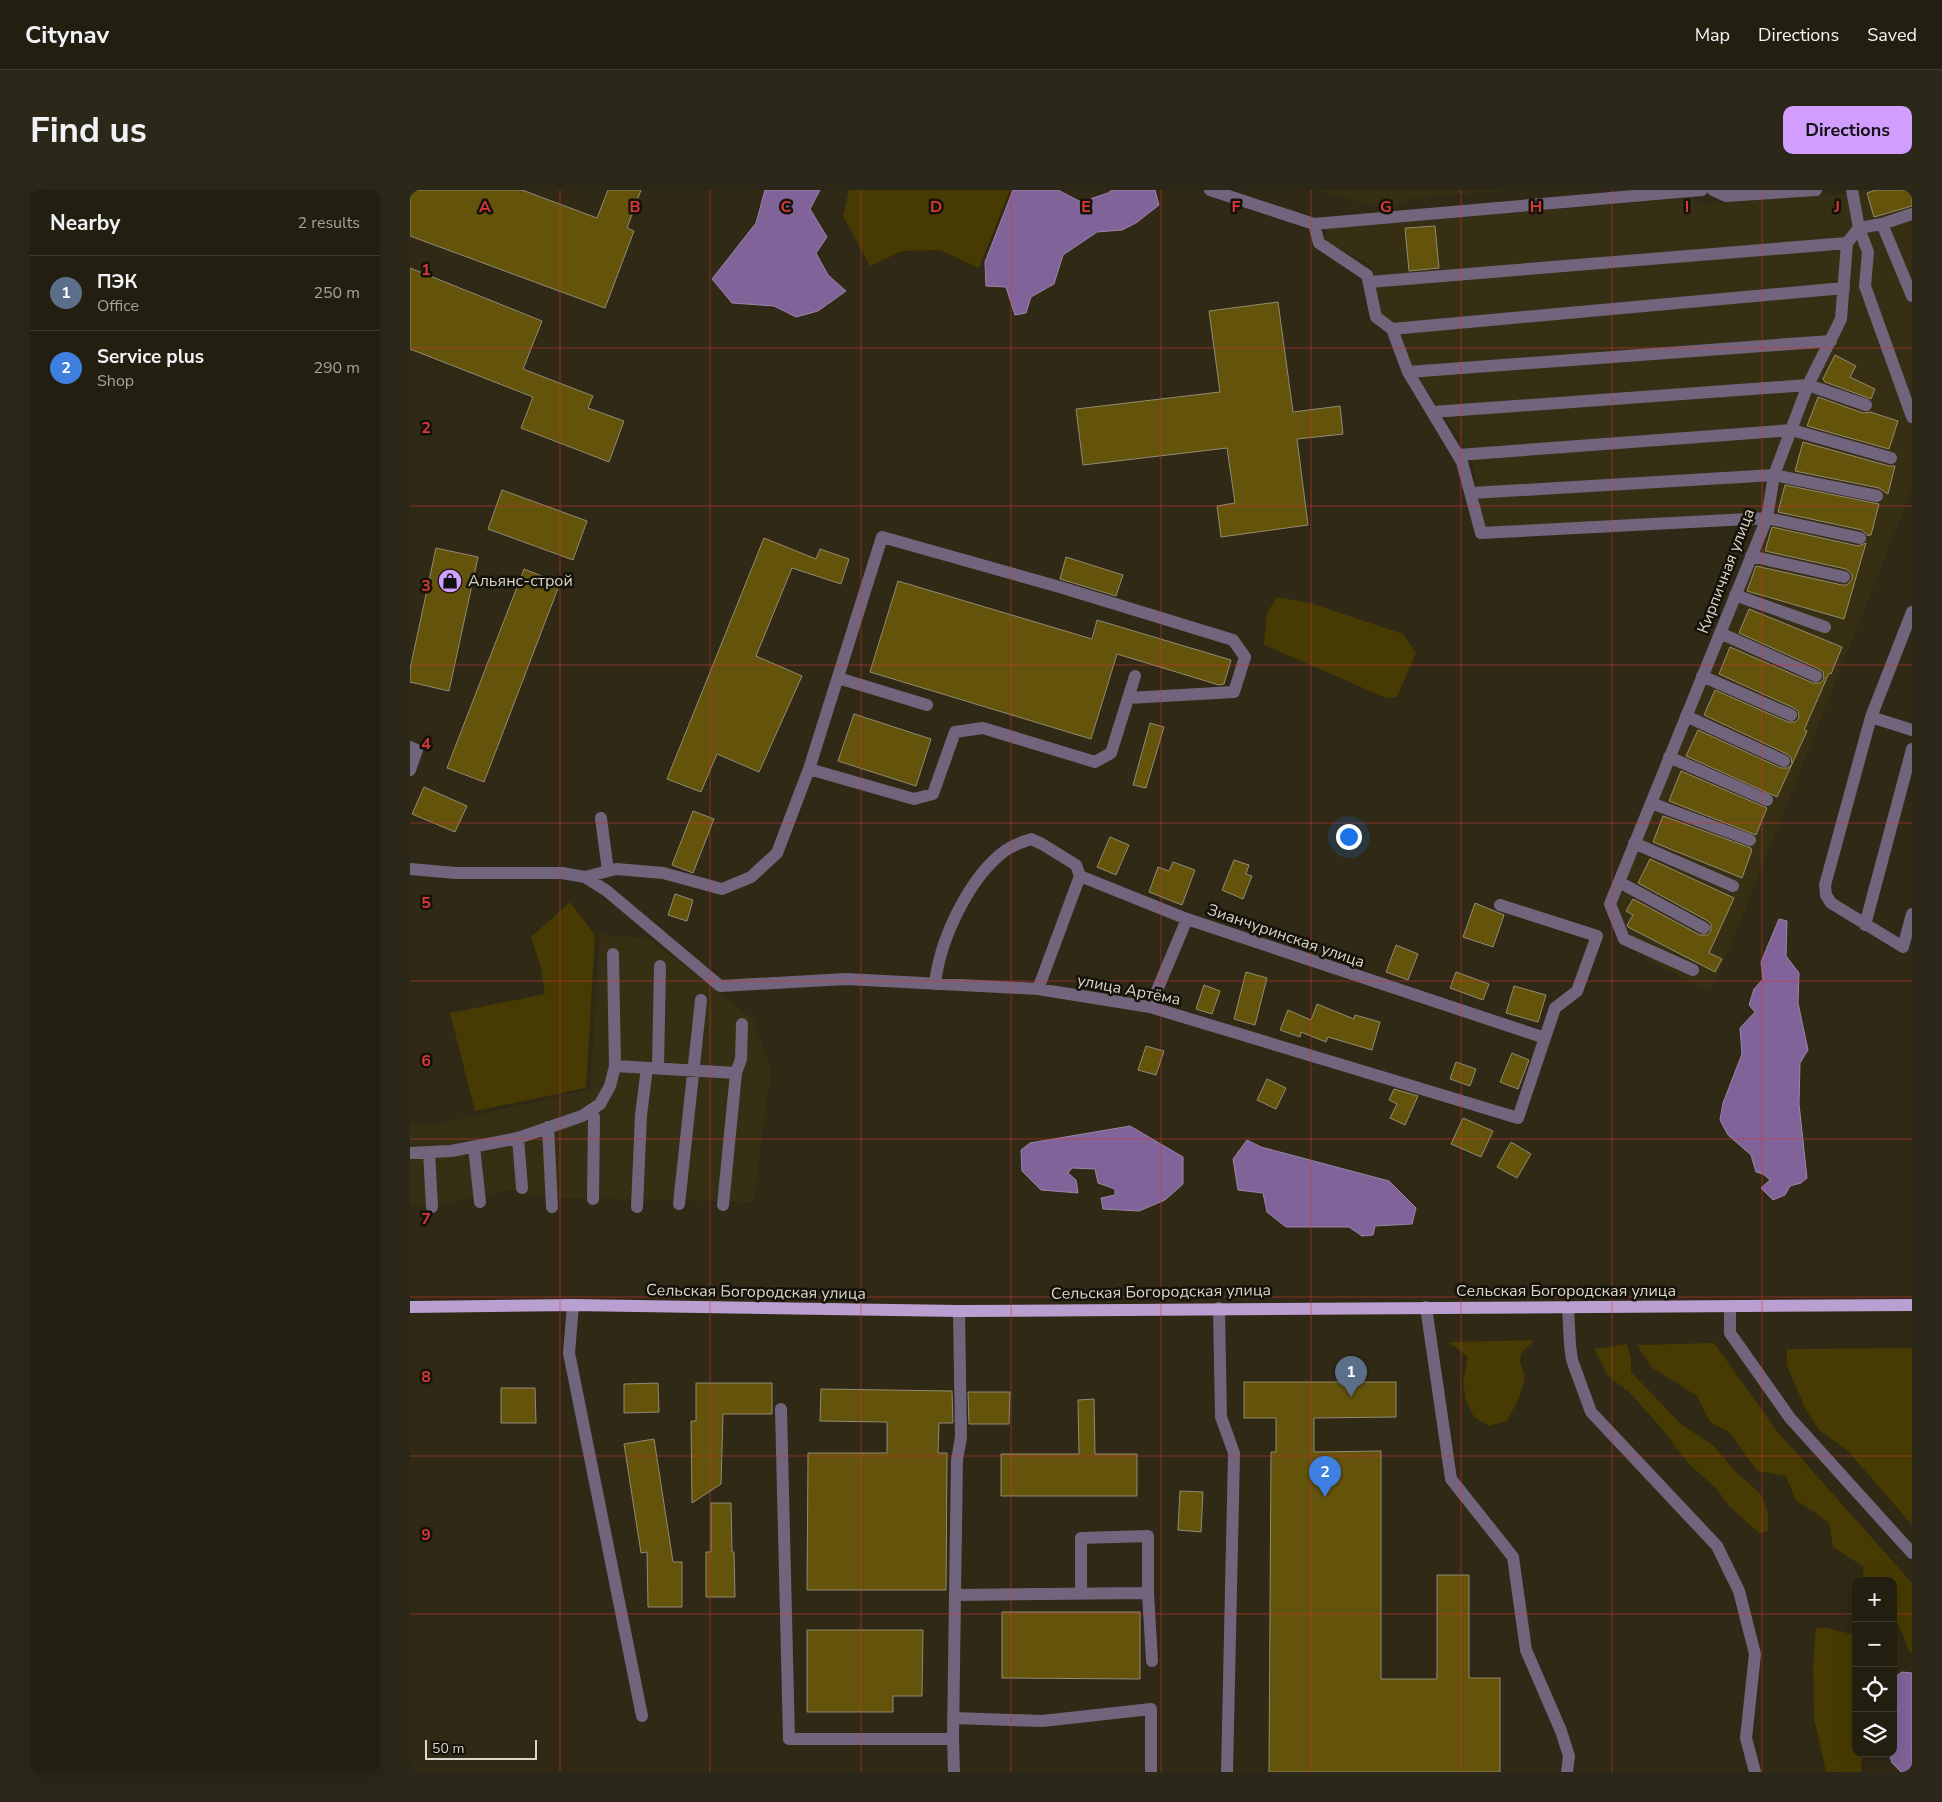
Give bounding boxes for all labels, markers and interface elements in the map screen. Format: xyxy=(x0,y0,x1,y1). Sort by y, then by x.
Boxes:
text: Citynav xyxy=(25,19,109,51)
text: Map xyxy=(1695,23,1730,47)
text: Directions xyxy=(1758,23,1839,47)
text: Saved xyxy=(1867,23,1917,47)
button: Directions xyxy=(1783,106,1912,154)
text: Find us xyxy=(30,107,147,154)
text: A xyxy=(479,196,491,218)
text: B xyxy=(629,196,641,218)
text: C xyxy=(781,196,792,218)
text: D xyxy=(930,196,942,218)
text: E xyxy=(1081,196,1091,218)
text: F xyxy=(1232,196,1241,218)
text: G xyxy=(1380,196,1392,218)
text: H xyxy=(1530,196,1542,218)
text: I xyxy=(1685,196,1689,218)
text: J xyxy=(1833,196,1840,218)
text: Nearby xyxy=(50,209,120,237)
text: 2 results xyxy=(298,212,360,234)
text: 1 xyxy=(421,259,431,281)
text: ПЭК xyxy=(97,269,137,295)
text: 1 xyxy=(61,282,71,304)
text: 250 m xyxy=(313,282,360,304)
text: Office xyxy=(97,295,139,317)
text: Service plus xyxy=(97,344,204,370)
text: 2 xyxy=(61,357,71,379)
text: 290 m xyxy=(313,357,360,379)
text: Shop xyxy=(97,370,134,392)
text: 2 xyxy=(421,417,431,439)
street label: Кирпичная улица xyxy=(1692,505,1760,637)
shop icon: Альянс-строй xyxy=(437,568,463,594)
place label: Альянс-строй xyxy=(468,570,573,592)
text: 3 xyxy=(421,575,431,597)
text: 4 xyxy=(421,733,431,755)
your location xyxy=(1336,824,1362,850)
text: 5 xyxy=(421,892,431,914)
street label: Зианчуринская улица xyxy=(1204,899,1368,973)
street label: улица Артёма xyxy=(1075,969,1183,1011)
text: 6 xyxy=(421,1050,431,1072)
text: 7 xyxy=(421,1208,431,1230)
street label: Сельская Богородская улица xyxy=(646,1279,866,1305)
street label: Сельская Богородская улица xyxy=(1051,1279,1271,1305)
street label: Сельская Богородская улица xyxy=(1456,1280,1676,1302)
pin: 1 xyxy=(1335,1356,1367,1397)
text: 8 xyxy=(421,1366,431,1388)
pin: 2 xyxy=(1309,1456,1341,1497)
text: 9 xyxy=(421,1524,431,1546)
map controls xyxy=(1852,1577,1897,1757)
button: + xyxy=(1852,1577,1897,1622)
button: − xyxy=(1852,1622,1897,1667)
button: locate xyxy=(1852,1667,1897,1712)
button: layers xyxy=(1852,1712,1897,1757)
scale bar xyxy=(425,1737,538,1760)
text: 50 m xyxy=(432,1739,464,1758)

